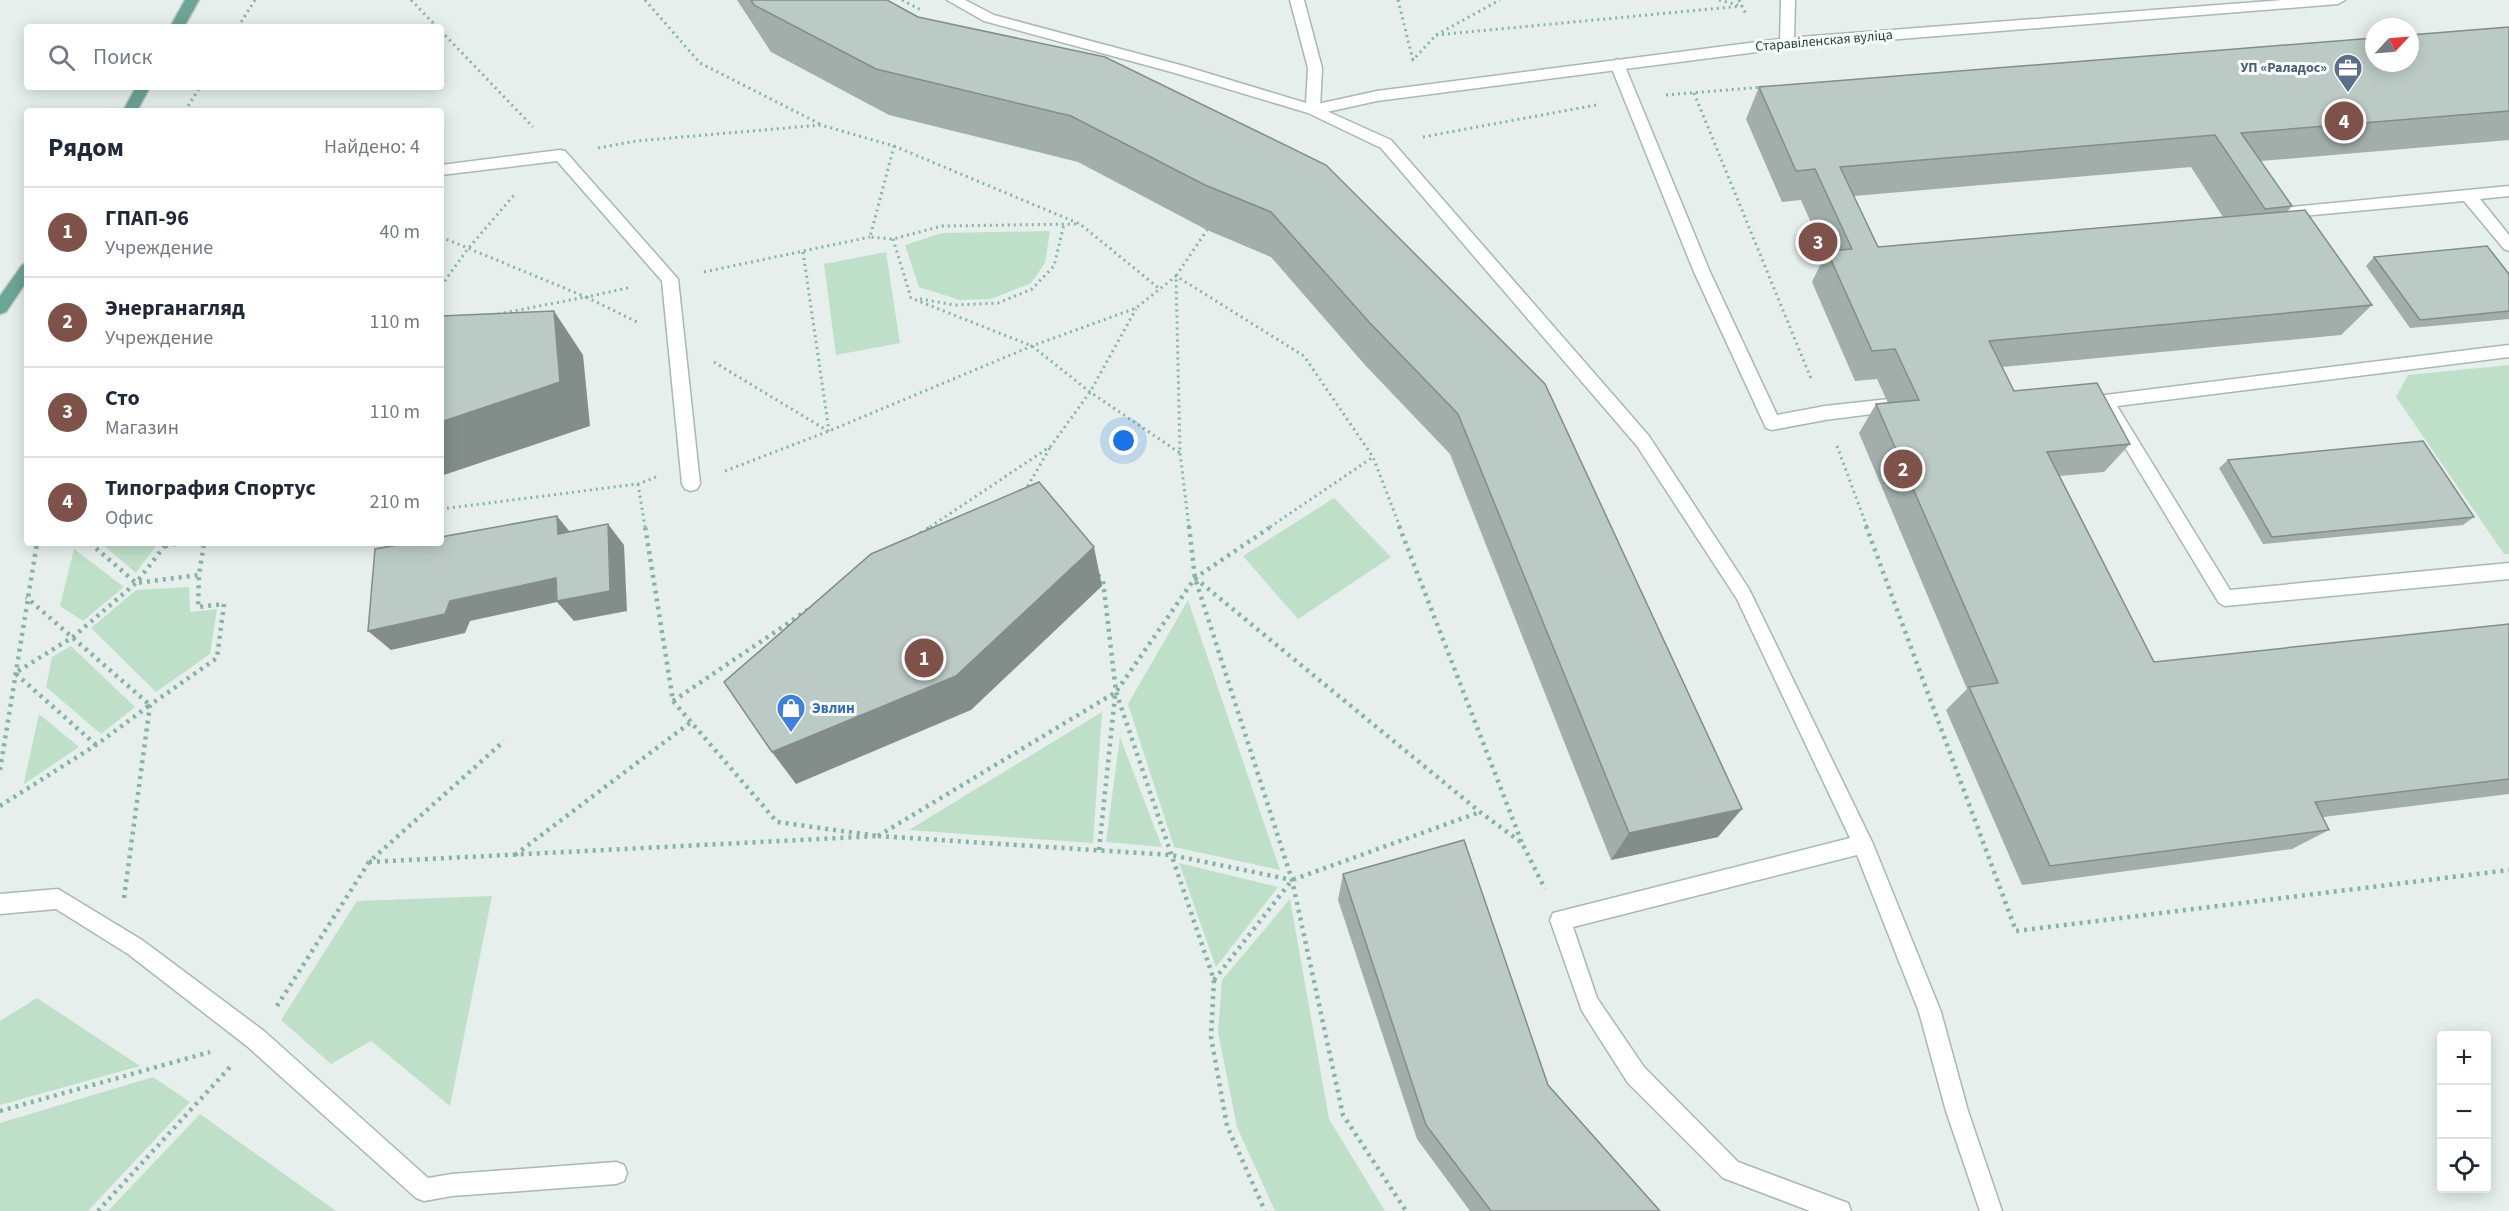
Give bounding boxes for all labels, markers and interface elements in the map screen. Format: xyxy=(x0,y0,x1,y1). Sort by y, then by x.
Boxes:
north arrow xyxy=(2365,18,2419,72)
search box xyxy=(24,24,444,90)
street label: Старавіленская вуліца xyxy=(1754,25,1894,57)
icon: search xyxy=(45,41,78,74)
text: Поиск xyxy=(93,41,152,73)
office icon: УП «Раладос» xyxy=(2332,52,2364,94)
place label: УП «Раладос» xyxy=(2241,58,2327,78)
pin: 4 xyxy=(2324,98,2364,144)
text: Рядом xyxy=(48,129,124,166)
text: Найдено: 4 xyxy=(324,133,420,161)
text: ГПАП-96 xyxy=(105,202,189,234)
text: 1 xyxy=(62,218,73,246)
text: 40 m xyxy=(380,218,420,246)
pin: 3 xyxy=(1798,220,1838,264)
text: Учреждение xyxy=(105,234,213,262)
text: Энерганагляд xyxy=(105,292,245,324)
text: 2 xyxy=(62,308,73,336)
text: 110 m xyxy=(370,308,420,336)
text: Учреждение xyxy=(105,324,213,352)
text: Сто xyxy=(105,382,140,414)
text: 3 xyxy=(62,398,73,426)
text: 110 m xyxy=(370,398,420,426)
text: Магазин xyxy=(105,414,179,442)
your location xyxy=(1109,426,1138,455)
pin: 2 xyxy=(1884,446,1922,492)
text: Типография Спортус xyxy=(105,472,316,504)
text: 4 xyxy=(62,488,73,516)
text: 210 m xyxy=(370,488,420,516)
text: Офис xyxy=(105,504,153,532)
pin: 1 xyxy=(904,636,944,680)
shop icon: Эвлин xyxy=(775,692,807,734)
place label: Эвлин xyxy=(812,698,855,719)
map controls xyxy=(2437,1031,2491,1193)
button: + xyxy=(2437,1031,2491,1085)
button: − xyxy=(2437,1085,2491,1139)
button: locate xyxy=(2437,1139,2491,1193)

